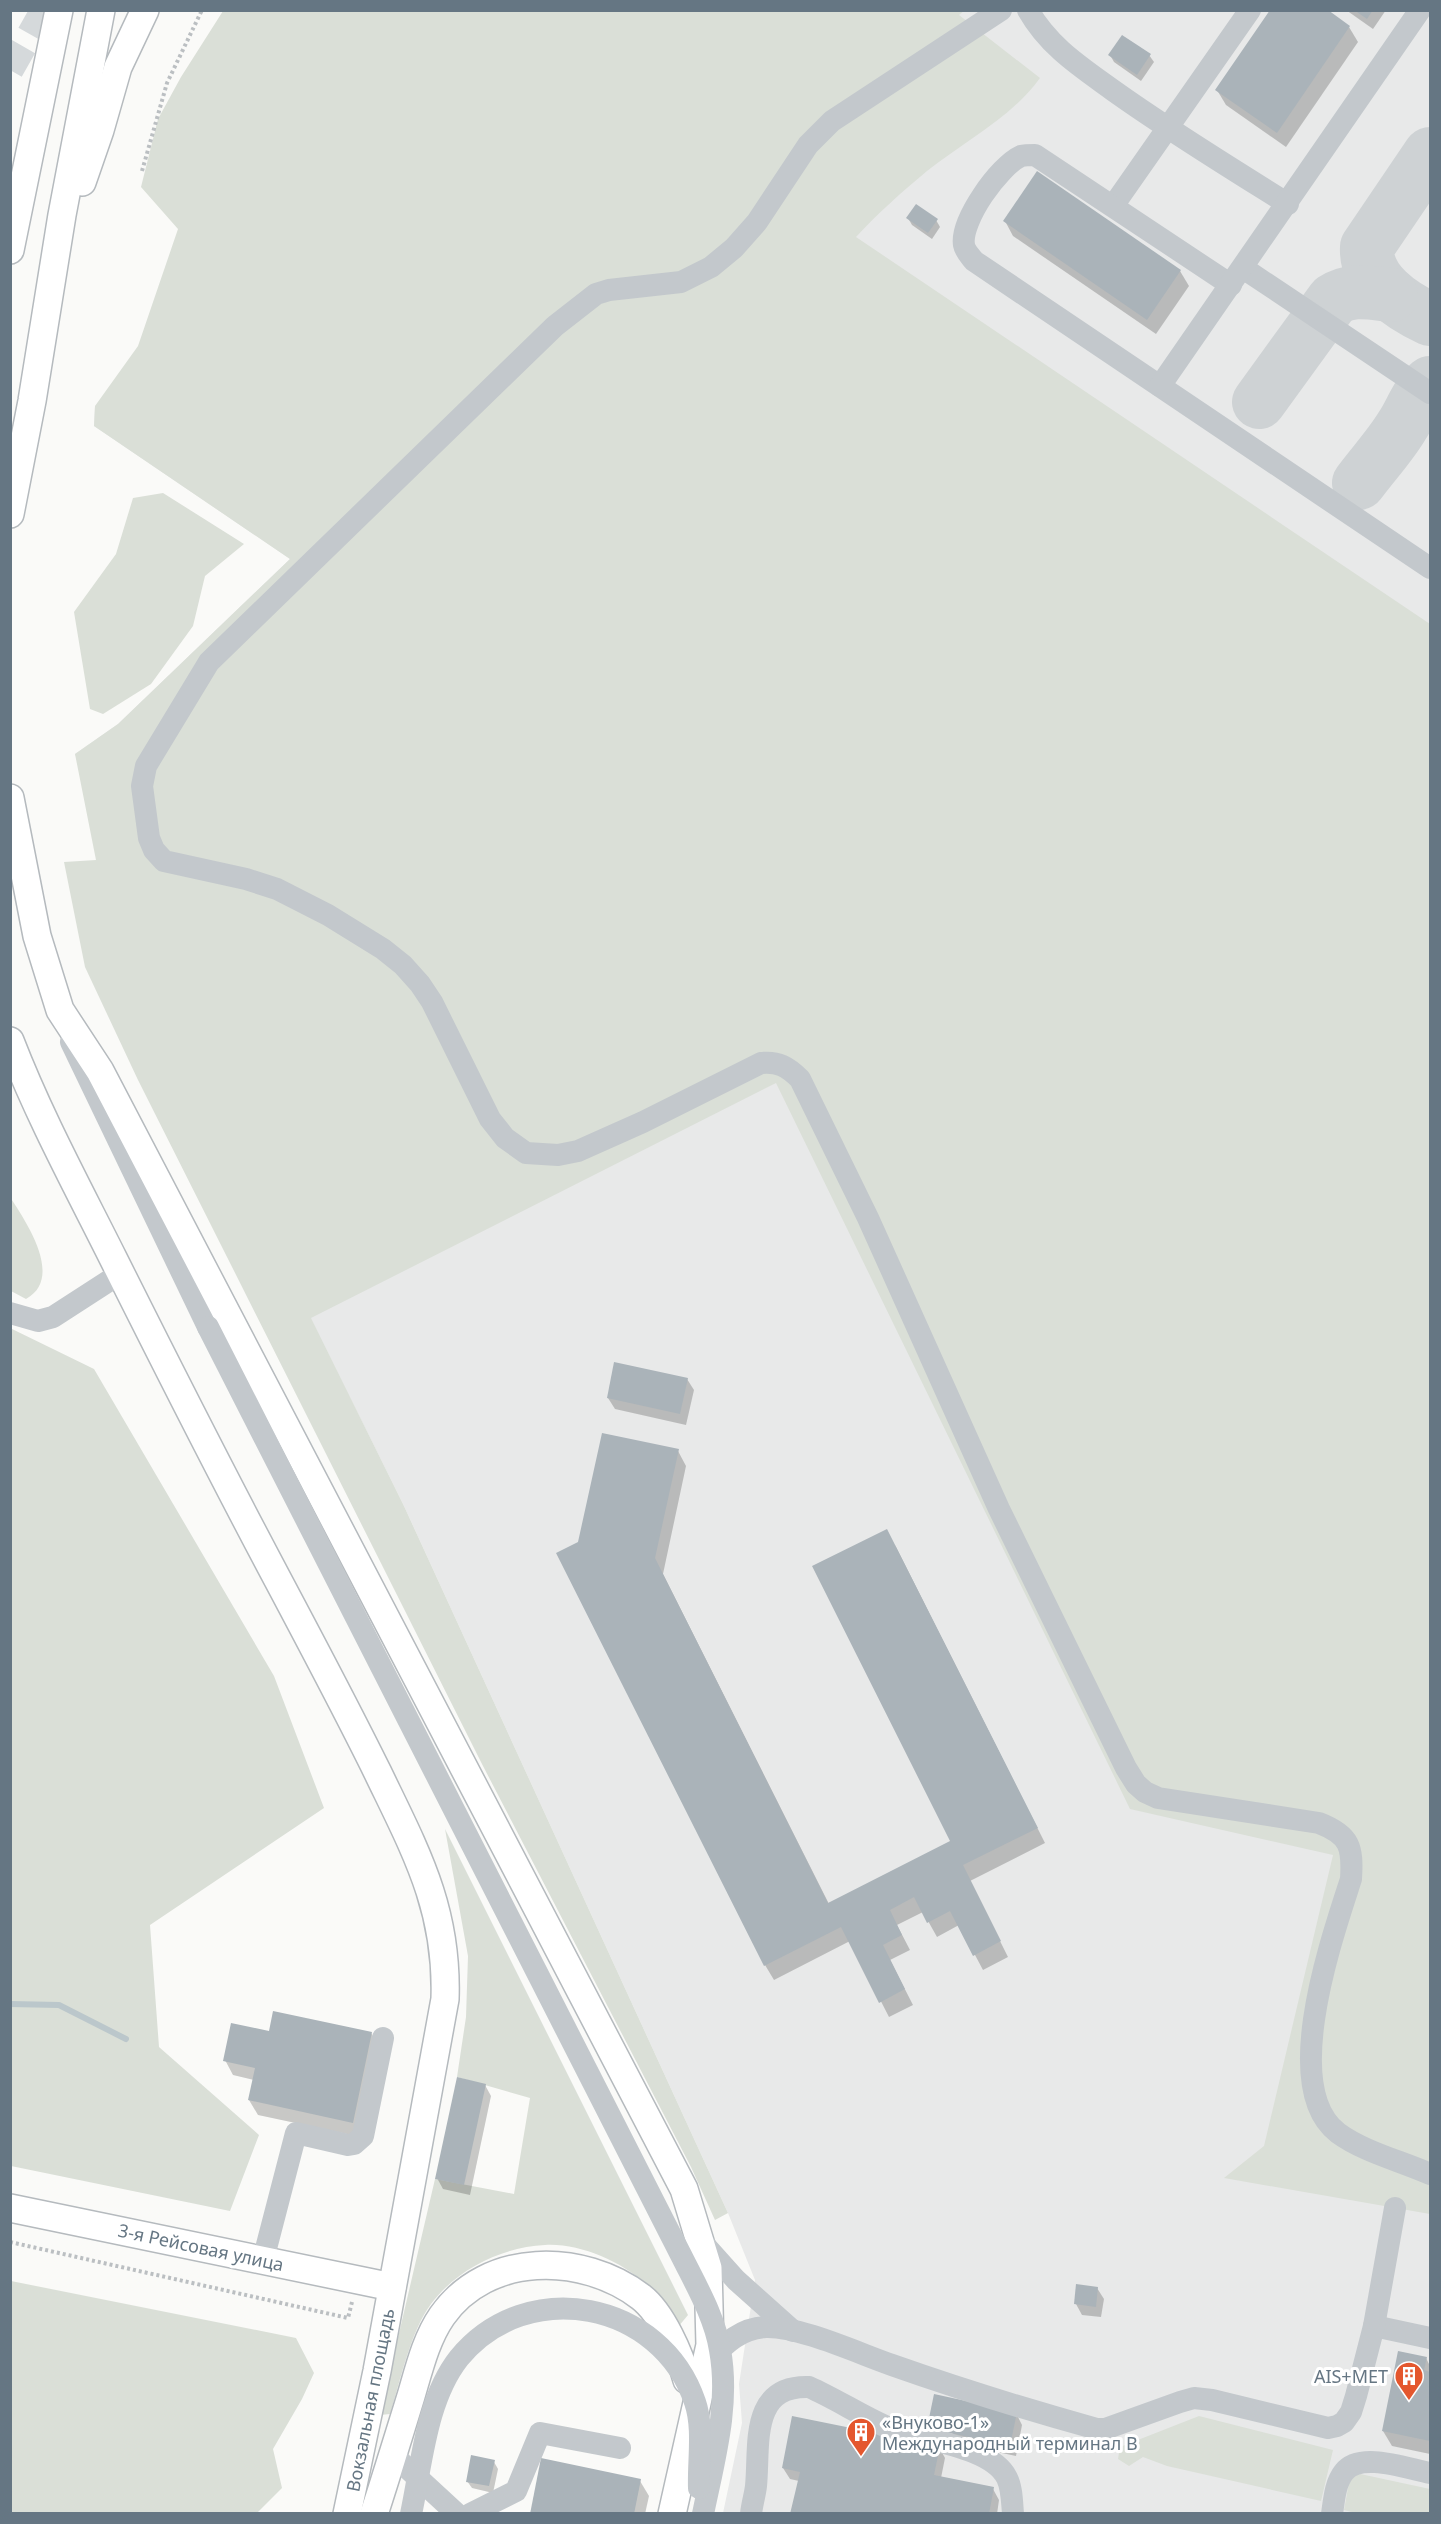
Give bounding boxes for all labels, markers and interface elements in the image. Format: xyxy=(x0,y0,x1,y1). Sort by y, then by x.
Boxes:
street label: 3-я Рейсовая улица xyxy=(116,2218,286,2276)
street label: Вокзальная площадь xyxy=(340,2306,400,2494)
building icon: AIS+MET xyxy=(1393,2360,1425,2402)
place label: AIS+MET xyxy=(1314,2364,1388,2388)
place label: «Внуково-1» Международный терминал B xyxy=(882,2410,1138,2455)
building icon: «Внуково-1» Международный терминал B xyxy=(845,2416,877,2458)

